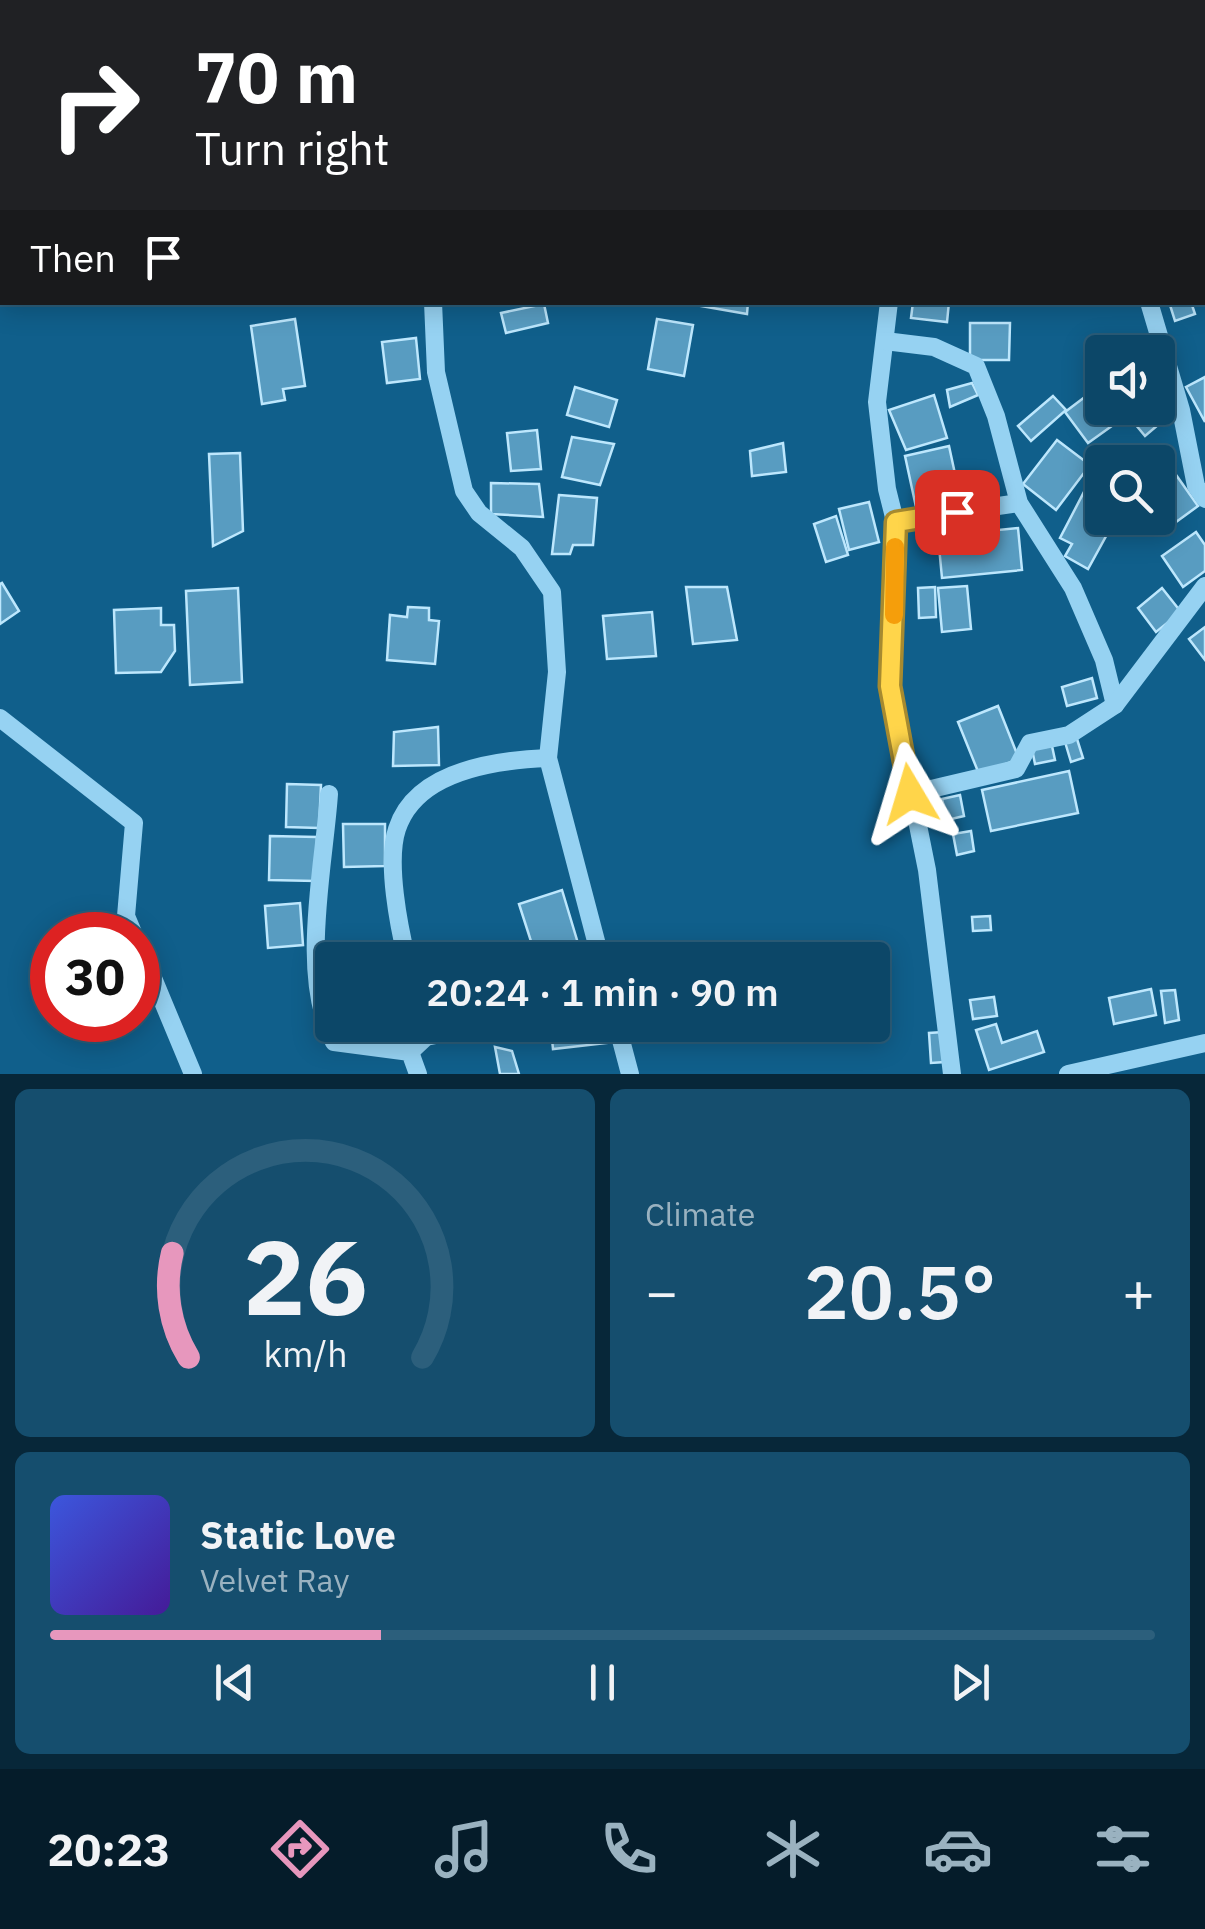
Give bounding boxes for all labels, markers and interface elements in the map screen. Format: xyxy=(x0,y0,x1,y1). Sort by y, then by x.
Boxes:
text: 70 m xyxy=(195,31,358,122)
icon: right xyxy=(30,40,160,170)
text: Turn right xyxy=(195,119,390,177)
icon: arrive xyxy=(136,230,191,285)
text: Then xyxy=(30,233,116,282)
map controls xyxy=(1085,335,1175,535)
button: sound xyxy=(1085,335,1175,425)
button: search xyxy=(1085,445,1175,535)
pin xyxy=(915,470,1000,555)
icon: arrive xyxy=(930,485,985,540)
position arrow xyxy=(858,742,962,846)
speed limit sign: 30 xyxy=(30,912,160,1042)
text: 20:24 · 1 min · 90 m xyxy=(426,967,779,1016)
text: Climate xyxy=(645,1193,755,1235)
text: 26 xyxy=(243,1208,367,1344)
text: 20.5° xyxy=(804,1242,996,1340)
text: − xyxy=(645,1256,678,1327)
text: + xyxy=(1122,1256,1155,1327)
text: km/h xyxy=(263,1330,347,1377)
text: Static Love xyxy=(200,1510,396,1559)
text: Velvet Ray xyxy=(200,1559,349,1601)
icon: previous xyxy=(207,1655,262,1710)
icon: pause xyxy=(575,1655,630,1710)
icon: next xyxy=(943,1655,998,1710)
icon: directions xyxy=(265,1814,335,1884)
icon: music xyxy=(429,1814,499,1884)
icon: phone xyxy=(594,1814,664,1884)
icon: climate xyxy=(758,1814,828,1884)
icon: car xyxy=(923,1814,993,1884)
icon: filters xyxy=(1088,1814,1158,1884)
text: 20:23 xyxy=(47,1820,170,1878)

